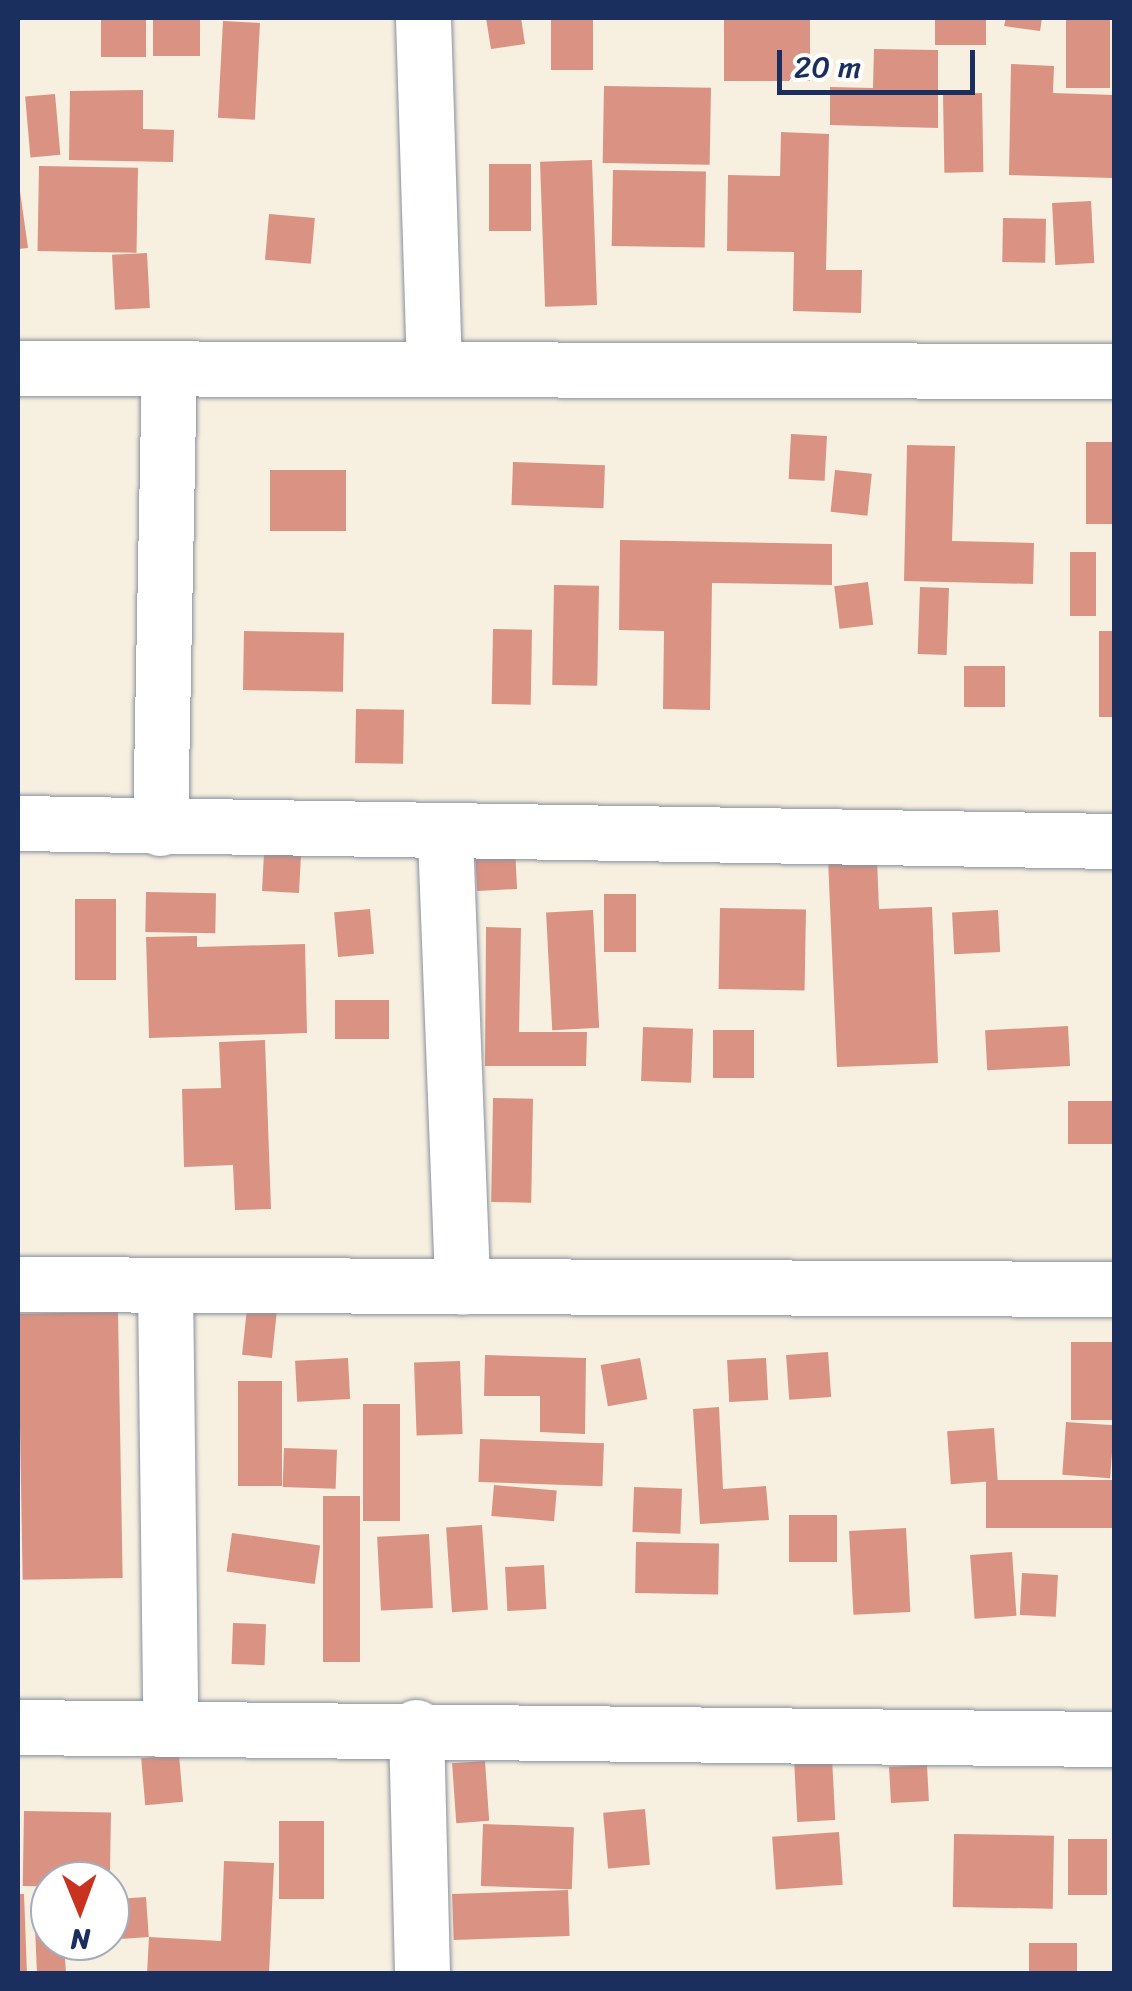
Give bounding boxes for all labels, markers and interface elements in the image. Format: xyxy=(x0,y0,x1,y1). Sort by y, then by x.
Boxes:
scale bar xyxy=(782,30,980,92)
text: 20 m xyxy=(794,40,861,94)
north arrow xyxy=(30,1861,130,1961)
text: N xyxy=(70,1915,91,1964)

